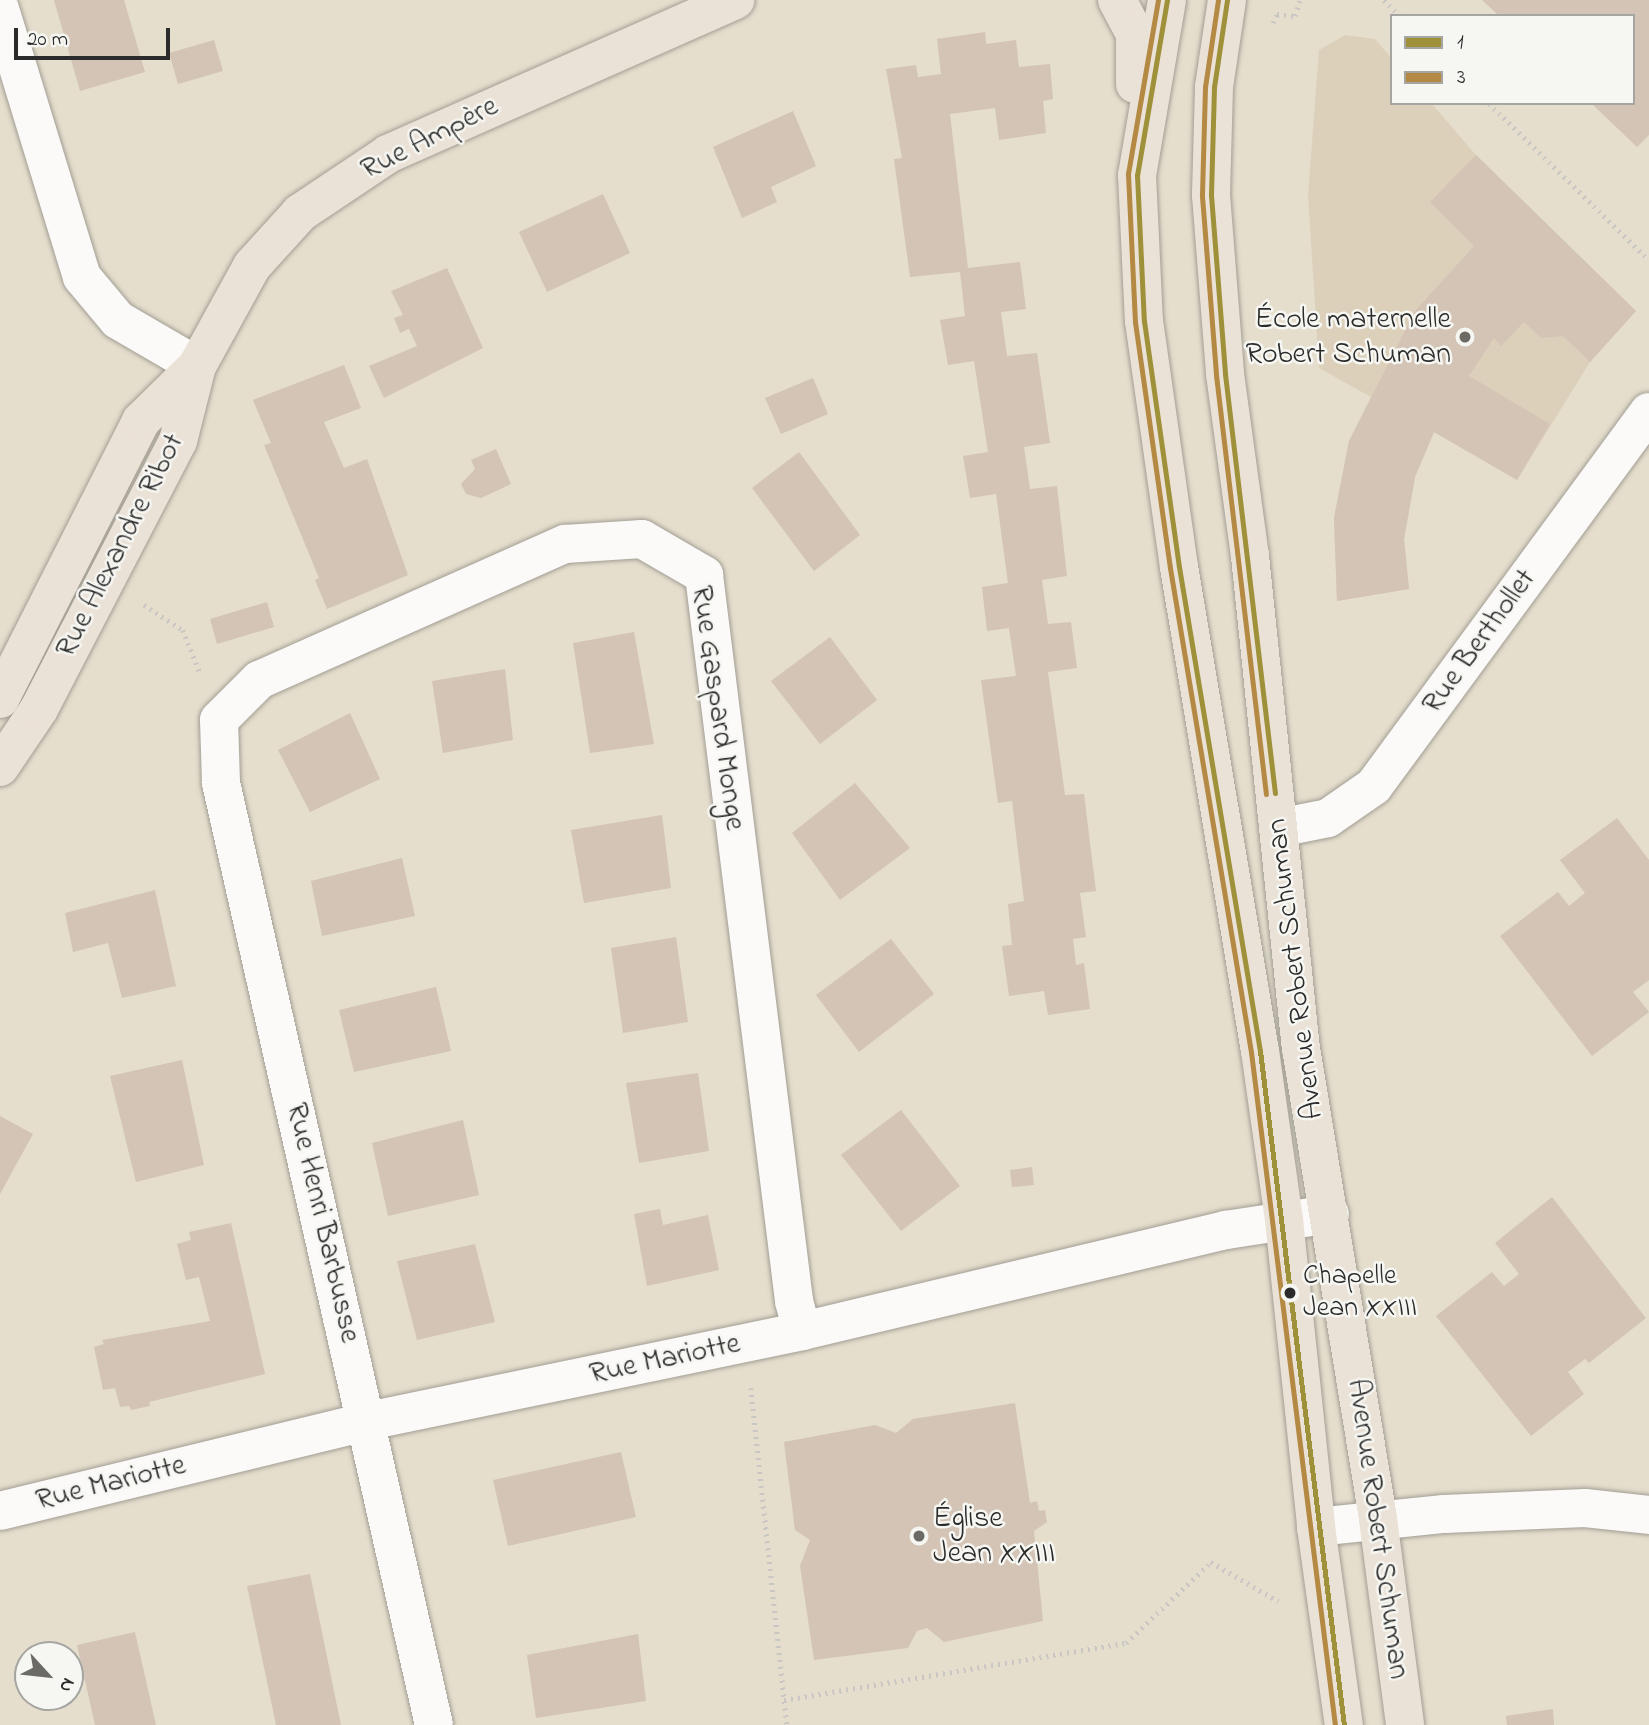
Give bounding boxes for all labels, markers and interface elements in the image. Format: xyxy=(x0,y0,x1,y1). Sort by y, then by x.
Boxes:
scale bar xyxy=(18,14,173,58)
legend xyxy=(1390,14,1635,105)
text: 20 m xyxy=(27,25,68,55)
text: 1 xyxy=(1457,28,1464,58)
text: 3 xyxy=(1457,63,1466,93)
street label: Rue Ampère xyxy=(356,89,504,189)
place label: École maternelle Robert Schuman xyxy=(1245,302,1451,372)
marker: École maternelle Robert Schuman xyxy=(1457,329,1473,345)
street label: Rue Alexandre Ribot xyxy=(49,428,193,664)
street label: Rue Berthollet xyxy=(1415,563,1545,721)
street label: Rue Gaspard Monge xyxy=(682,583,752,833)
street label: Avenue Robert Schuman xyxy=(1260,817,1332,1121)
street label: Rue Henri Barbusse xyxy=(277,1100,367,1346)
place label: Chapelle Jean XXIII xyxy=(1303,1260,1417,1326)
marker: Chapelle Jean XXIII xyxy=(1283,1286,1297,1300)
street label: Rue Mariotte xyxy=(586,1326,744,1394)
street label: Avenue Robert Schuman xyxy=(1338,1377,1416,1681)
street label: Rue Mariotte xyxy=(32,1448,190,1520)
place label: Église Jean XXIII xyxy=(933,1501,1055,1572)
marker: Église Jean XXIII xyxy=(911,1528,927,1544)
north arrow xyxy=(14,1641,84,1711)
text: N xyxy=(51,1673,81,1697)

